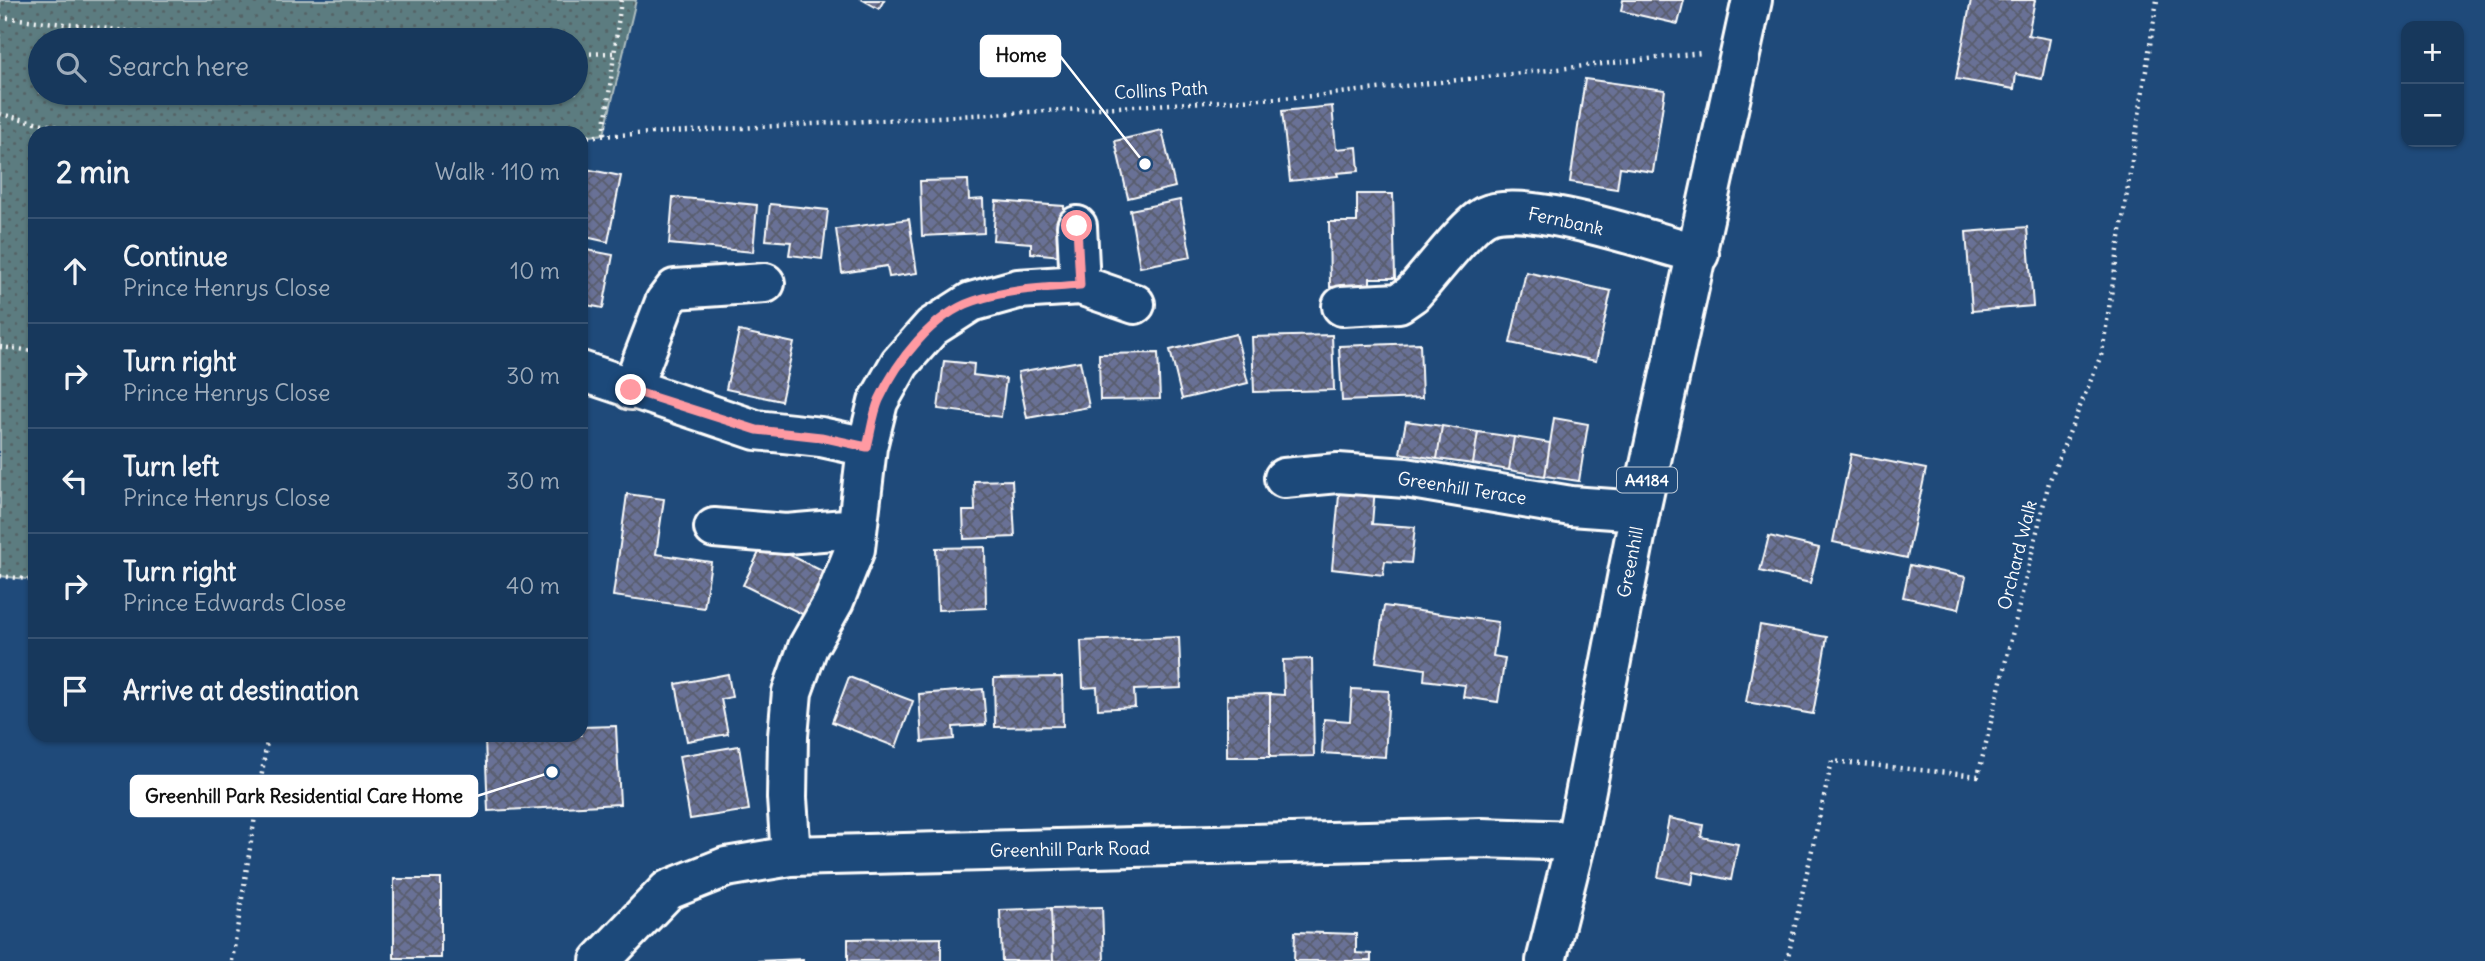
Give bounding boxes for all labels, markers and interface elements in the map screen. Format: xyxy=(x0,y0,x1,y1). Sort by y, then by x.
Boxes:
map controls xyxy=(2401,21,2464,147)
button: + xyxy=(2401,21,2464,84)
search box xyxy=(28,28,588,105)
callout: Home xyxy=(981,36,1060,76)
text: Home xyxy=(995,43,1047,67)
icon: search xyxy=(52,48,90,86)
text: Search here xyxy=(108,50,249,83)
street label: Collins Path xyxy=(1114,76,1208,104)
button: − xyxy=(2401,84,2464,147)
text: 2 min xyxy=(56,153,130,191)
text: Walk · 110 m xyxy=(435,157,560,186)
street label: Fernbank xyxy=(1526,202,1606,240)
route start xyxy=(1061,210,1092,241)
text: Continue xyxy=(123,240,228,273)
icon: ahead xyxy=(56,252,94,290)
text: 10 m xyxy=(510,256,560,285)
text: Prince Henrys Close xyxy=(123,273,330,302)
text: Turn right xyxy=(123,345,236,378)
icon: right xyxy=(56,357,94,395)
text: 30 m xyxy=(506,361,560,390)
route end xyxy=(615,374,646,405)
text: Prince Henrys Close xyxy=(123,378,330,407)
text: Turn left xyxy=(123,450,219,483)
icon: left xyxy=(56,462,94,500)
text: 30 m xyxy=(506,466,560,495)
street label: Greenhill Terace xyxy=(1396,466,1528,510)
road number: A4184 xyxy=(1617,467,1677,492)
text: Prince Henrys Close xyxy=(123,483,330,512)
street label: Orchard Walk xyxy=(1992,498,2042,612)
street label: Greenhill xyxy=(1612,524,1648,600)
text: Turn right xyxy=(123,555,236,588)
icon: right xyxy=(56,567,94,605)
text: 40 m xyxy=(506,571,560,600)
text: Prince Edwards Close xyxy=(123,588,346,617)
icon: arrive xyxy=(56,672,94,710)
text: Arrive at destination xyxy=(123,674,359,707)
callout: Greenhill Park Residential Care Home xyxy=(131,776,477,816)
text: Greenhill Park Residential Care Home xyxy=(145,784,463,808)
street label: Greenhill Park Road xyxy=(990,836,1151,862)

